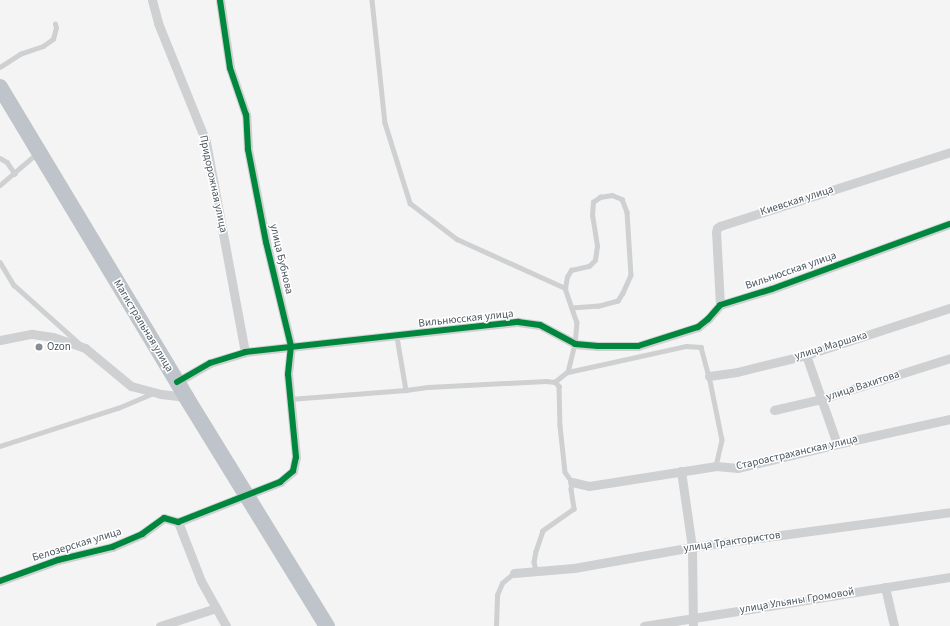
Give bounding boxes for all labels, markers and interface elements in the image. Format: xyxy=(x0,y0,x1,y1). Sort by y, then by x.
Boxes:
street label: Придорожная улица xyxy=(196,134,230,234)
street label: Киевская улица xyxy=(759,183,835,219)
street label: улица Бубнова xyxy=(267,223,295,295)
street label: Вильнюсская улица xyxy=(744,249,838,293)
street label: Магистральная улица xyxy=(110,277,176,375)
street label: Вильнюсская улица xyxy=(418,307,514,331)
street label: улица Маршака xyxy=(793,329,869,363)
place label: Ozon xyxy=(47,340,71,354)
marker: Ozon xyxy=(34,342,44,352)
street label: улица Вахитова xyxy=(825,368,901,404)
street label: Староастраханская улица xyxy=(735,433,859,473)
street label: Белозерская улица xyxy=(31,525,123,565)
street label: улица Трактористов xyxy=(683,529,781,555)
street label: улица Ульяны Громовой xyxy=(739,585,855,617)

